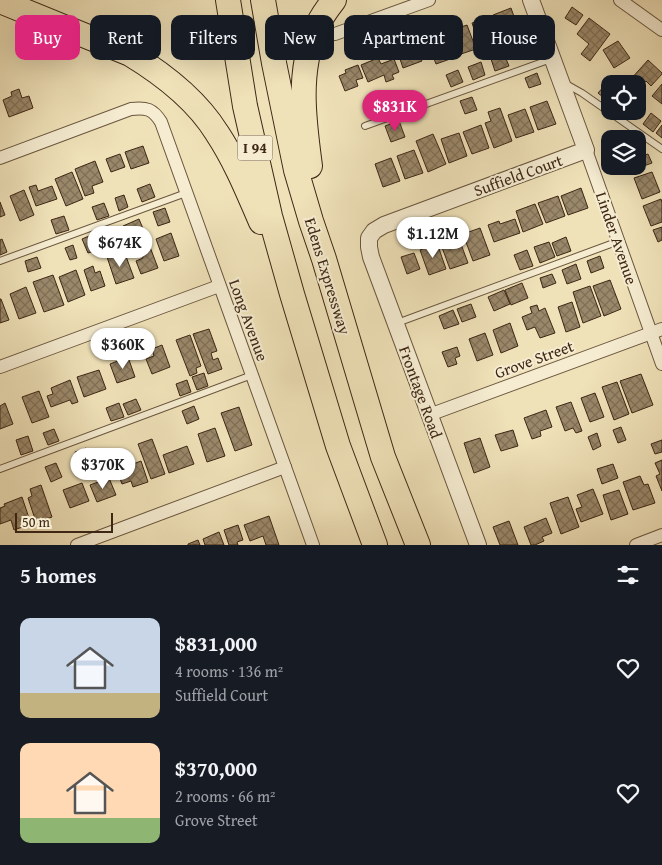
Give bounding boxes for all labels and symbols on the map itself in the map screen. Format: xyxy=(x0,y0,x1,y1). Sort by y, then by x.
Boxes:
pin: $831K xyxy=(360,90,430,132)
road number: I 94 xyxy=(238,136,272,160)
street label: Suffield Court xyxy=(470,148,566,202)
street label: Linder Avenue xyxy=(590,188,644,288)
street label: Edens Expressway xyxy=(299,215,357,337)
pin: $1.12M xyxy=(392,216,474,259)
pin: $674K xyxy=(85,226,155,268)
street label: Long Avenue xyxy=(223,276,275,364)
pin: $360K xyxy=(88,328,158,370)
street label: Grove Street xyxy=(491,333,577,384)
street label: Frontage Road xyxy=(393,342,449,442)
pin: $370K xyxy=(68,448,138,490)
scale bar xyxy=(15,510,112,533)

